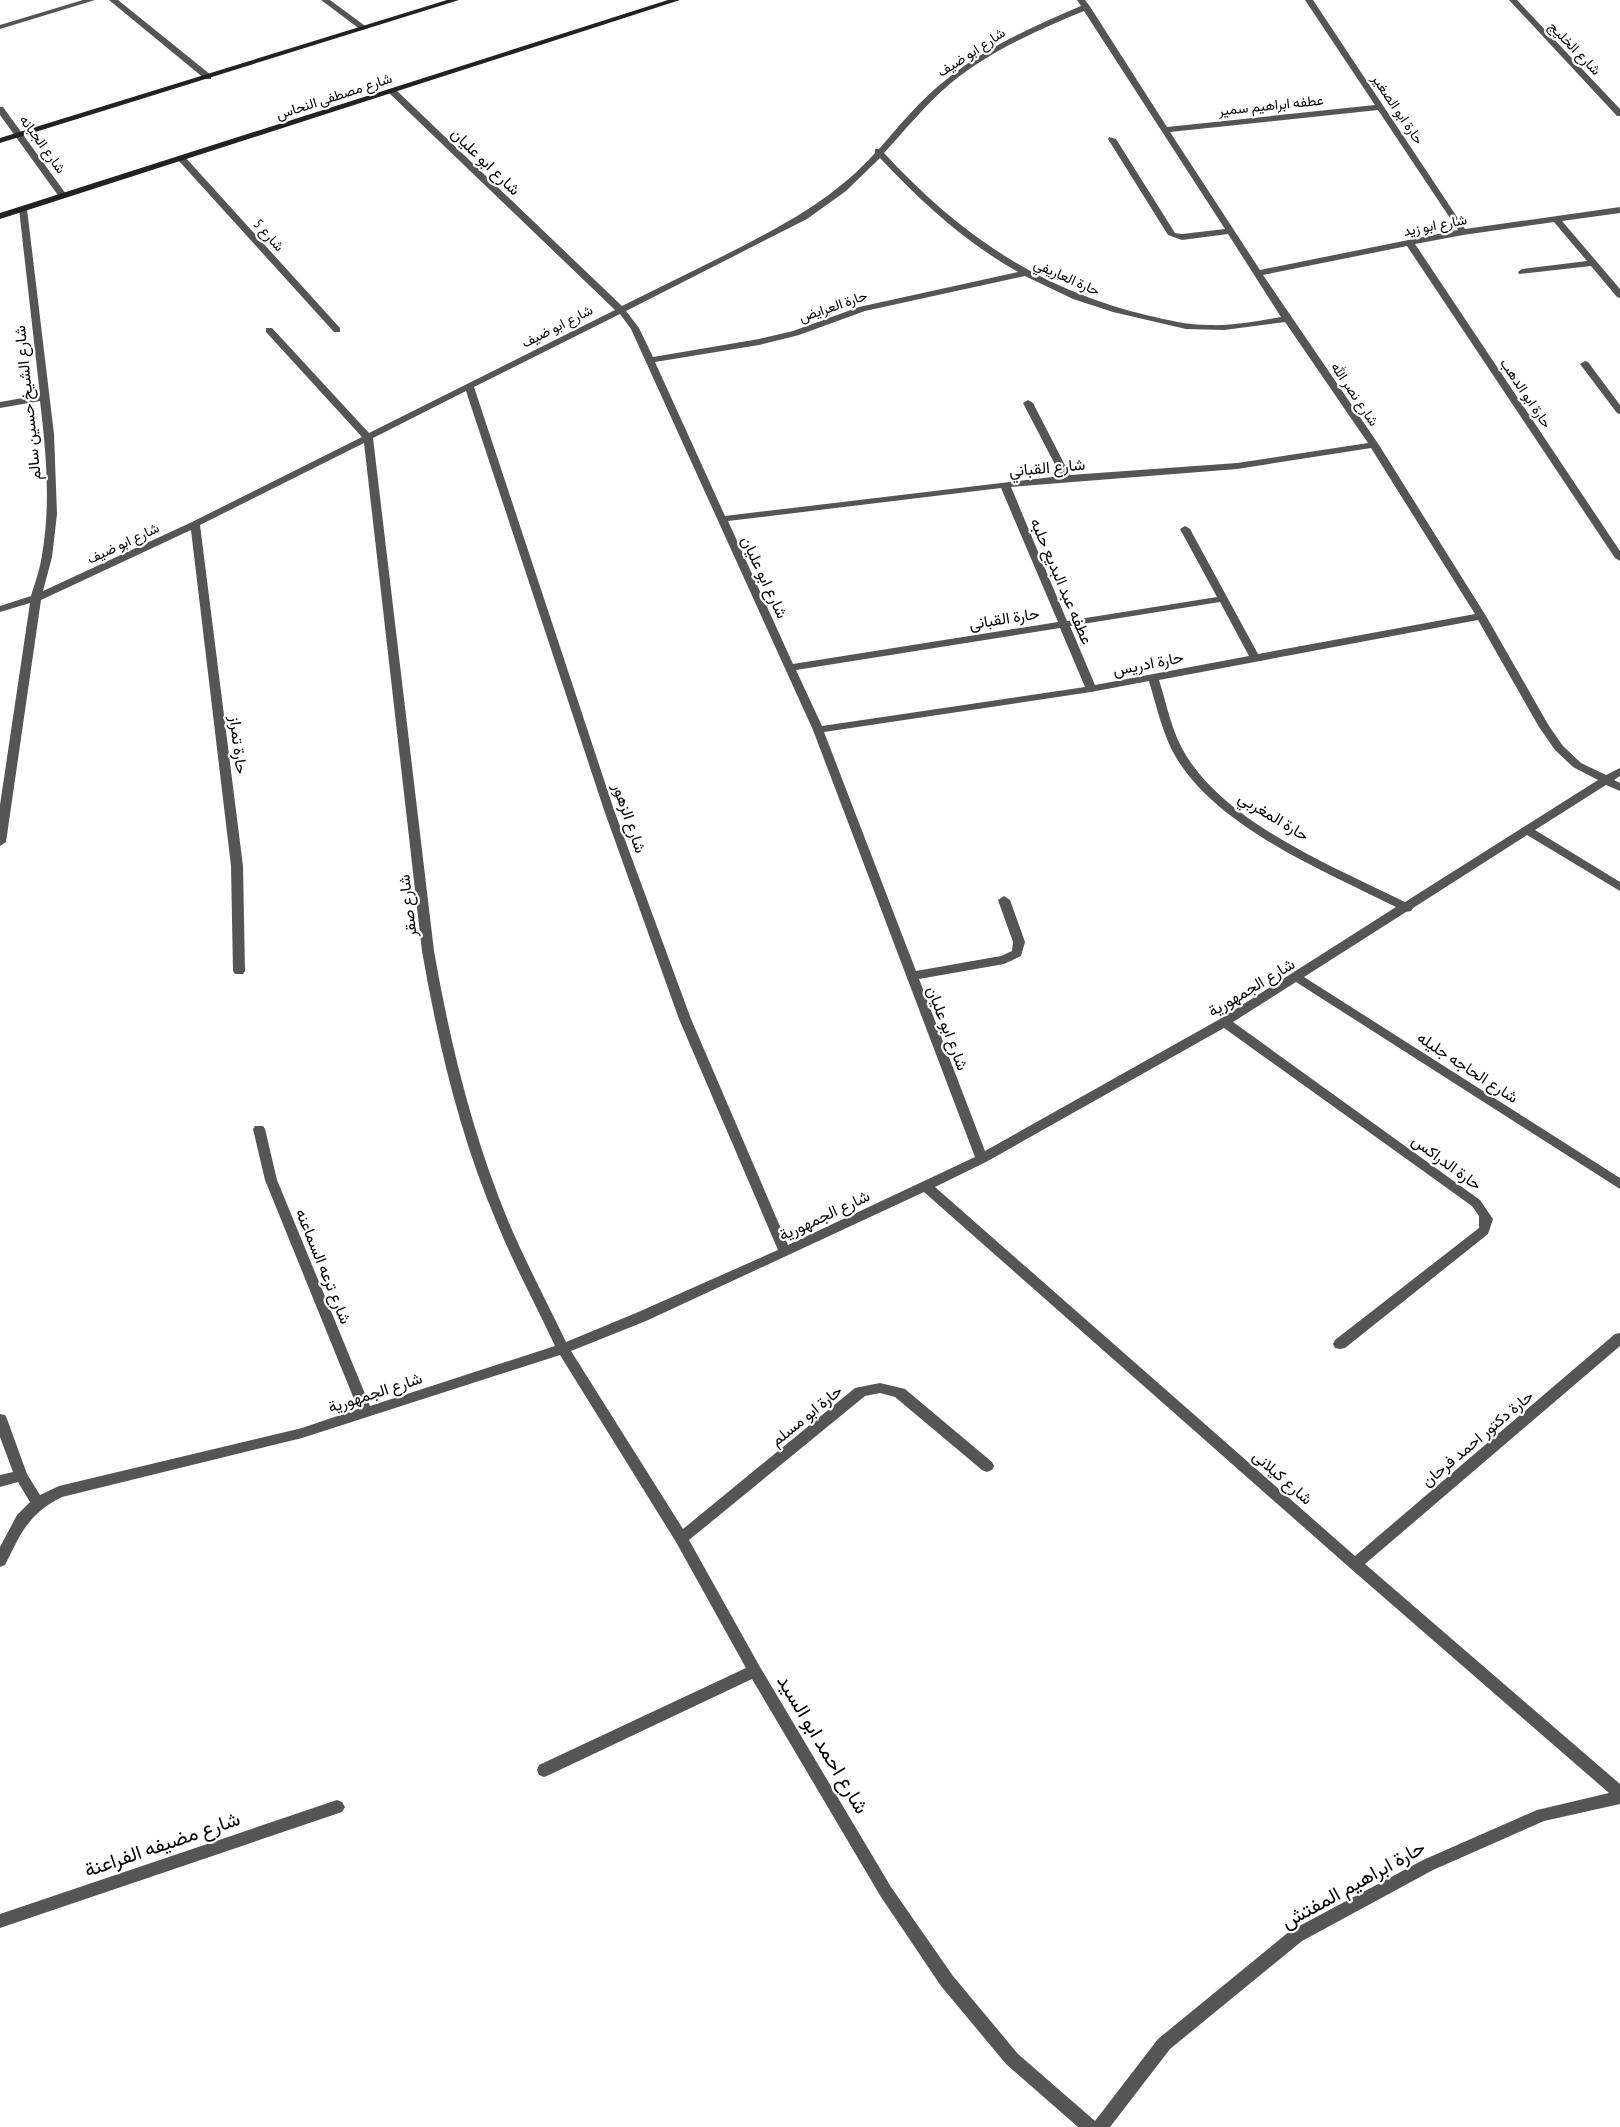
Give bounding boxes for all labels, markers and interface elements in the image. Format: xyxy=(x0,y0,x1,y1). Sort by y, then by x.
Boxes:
street label: شارع الخليج xyxy=(1544,17,1605,80)
street label: شارع ابو ضيف xyxy=(934,23,1009,82)
street label: شارع مصطفى النحاس xyxy=(274,69,395,125)
street label: حارة ابو الصغير xyxy=(1367,70,1428,148)
street label: عطفه ابراهيم سمير xyxy=(1217,91,1325,120)
street label: شارع الجبانه xyxy=(14,111,70,178)
street label: شارع ابو عليان xyxy=(446,123,525,200)
street label: شارع ابو زيد xyxy=(1402,210,1469,242)
street label: شارع 5 xyxy=(248,215,288,256)
street label: حارة العاريفي xyxy=(1030,254,1103,302)
street label: حارة العرايض xyxy=(796,286,870,326)
street label: شارع ابو ضيف xyxy=(518,300,597,353)
street label: شارع الشيخ حسين سالم xyxy=(9,324,47,481)
street label: حارة ابو الدهب xyxy=(1496,355,1556,431)
street label: شارع نصر الله xyxy=(1325,359,1383,430)
street label: شارع القباني xyxy=(1008,454,1086,484)
street label: عطفه عبد البديع حلبه xyxy=(1024,515,1098,648)
street label: شارع ابو ضيف xyxy=(84,518,163,569)
street label: شارع ابو عليان xyxy=(735,533,793,622)
street label: حارة القبانى xyxy=(967,603,1041,634)
street label: حارة ادريس xyxy=(1111,646,1186,681)
street label: حارة تمراز xyxy=(224,714,253,776)
street label: شارع الزهور xyxy=(607,780,651,856)
street label: حارة المغربي xyxy=(1233,787,1313,848)
street label: شارع صقر xyxy=(393,873,423,940)
street label: شارع الجمهورية xyxy=(1204,953,1299,1022)
street label: شارع ابو عليان xyxy=(921,983,973,1074)
street label: شارع الحاجه جليله xyxy=(1413,1027,1522,1109)
street label: حارة الدراكس xyxy=(1407,1130,1486,1195)
street label: شارع الجمهورية xyxy=(775,1185,873,1247)
street label: شارع ترعه السماعنه xyxy=(290,1205,356,1327)
street label: شارع الجمهورية xyxy=(325,1367,425,1419)
street label: حارة ابو مسلم xyxy=(766,1380,847,1451)
street label: حارة دكتور احمد فرحان xyxy=(1417,1385,1538,1491)
street label: شارع كيلانى xyxy=(1248,1445,1317,1510)
street label: شارع احمد ابو السيد xyxy=(770,1670,875,1819)
street label: شارع مضيفه الفراعنة xyxy=(81,1805,244,1884)
street label: حارة ابراهيم المفتش xyxy=(1276,1834,1430,1934)

